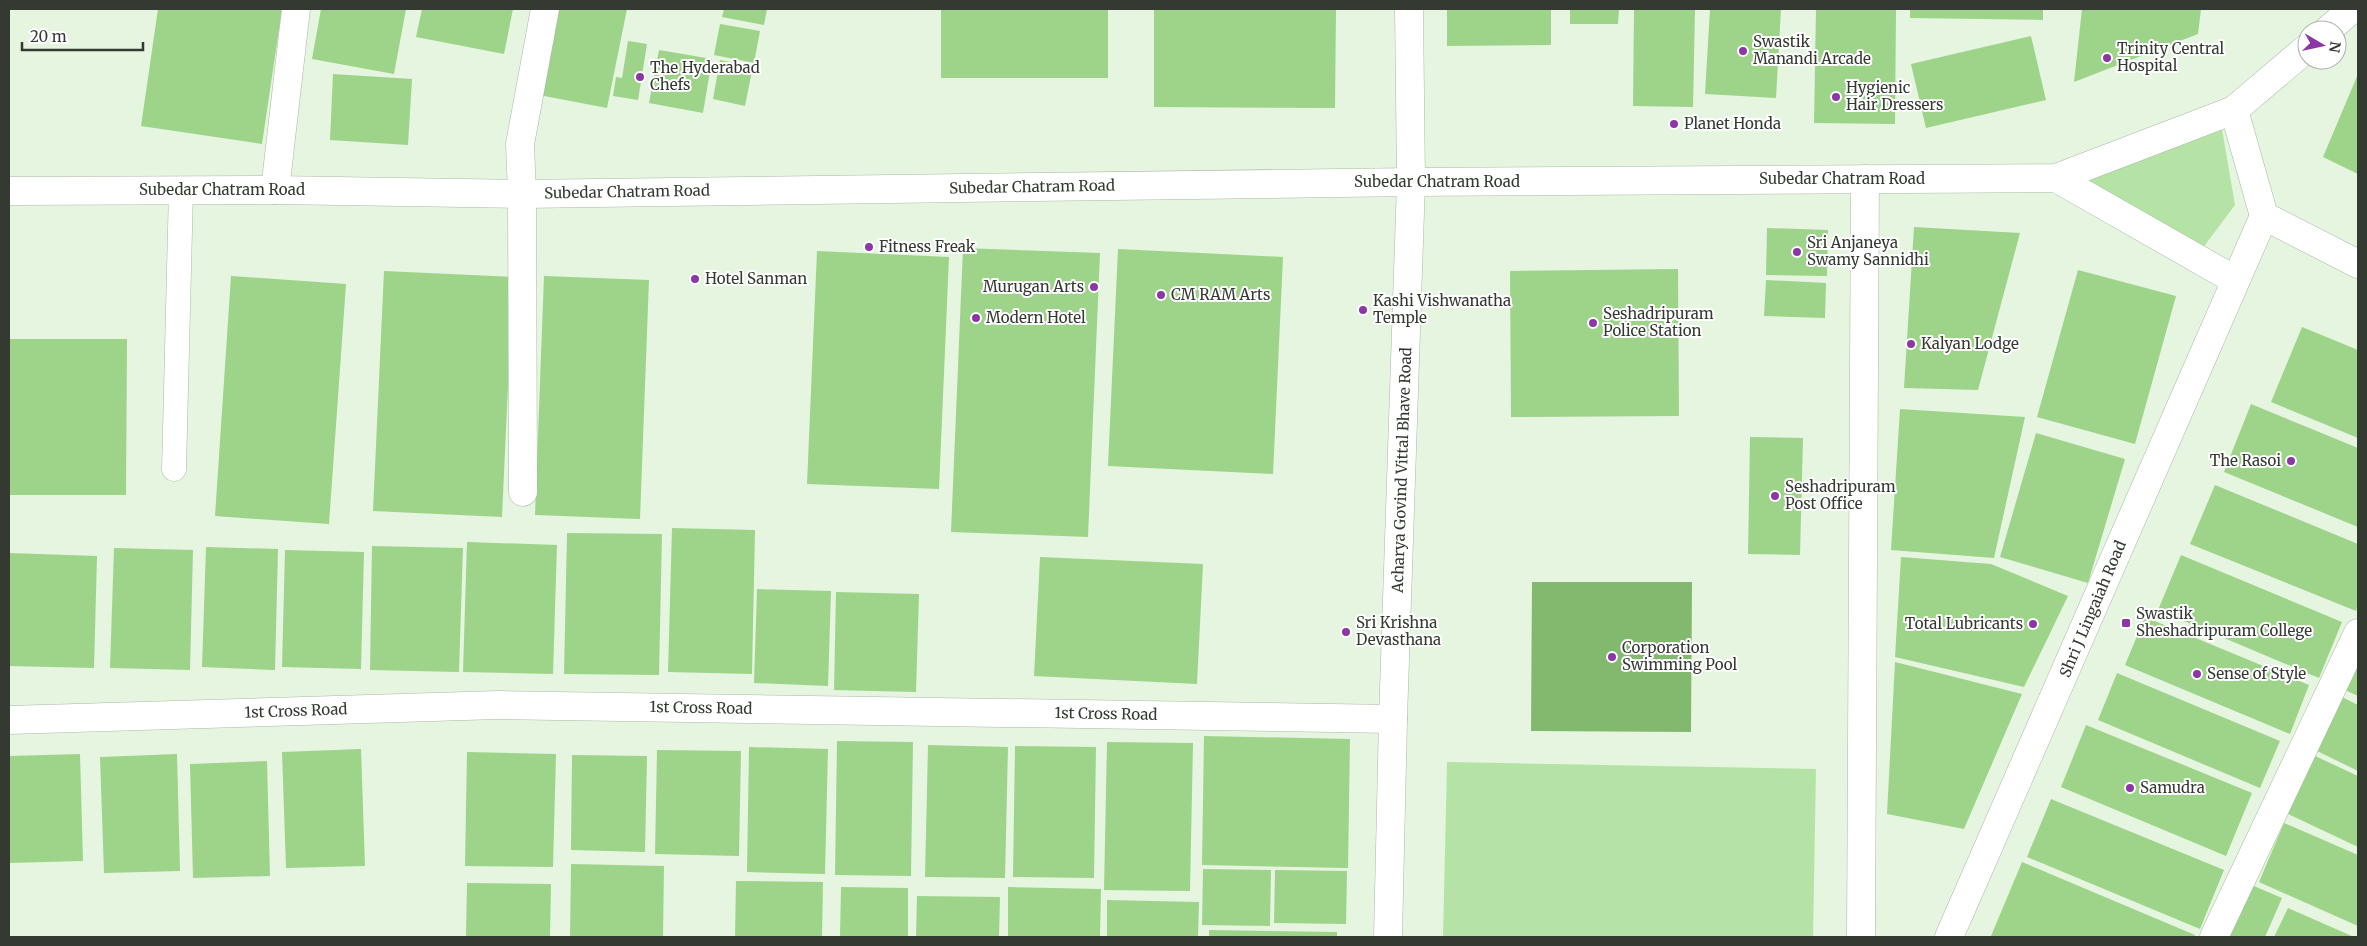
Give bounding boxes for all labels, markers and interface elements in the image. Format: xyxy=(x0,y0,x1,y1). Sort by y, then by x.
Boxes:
scale bar xyxy=(22,20,144,52)
north arrow xyxy=(2297,20,2347,70)
text: 20 m xyxy=(30,27,67,46)
place label: Swastik Manandi Arcade xyxy=(1753,32,1871,68)
place label: Trinity Central Hospital xyxy=(2117,39,2225,75)
text: N xyxy=(2325,40,2345,54)
marker: Swastik Manandi Arcade xyxy=(1737,45,1749,57)
marker: Trinity Central Hospital xyxy=(2101,52,2113,64)
place label: The Hyderabad Chefs xyxy=(650,58,760,94)
marker: The Hyderabad Chefs xyxy=(634,71,646,83)
place label: Hygienic Hair Dressers xyxy=(1846,78,1943,114)
marker: Hygienic Hair Dressers xyxy=(1830,91,1842,103)
place label: Planet Honda xyxy=(1684,114,1781,133)
marker: Planet Honda xyxy=(1668,118,1680,130)
street label: Subedar Chatram Road xyxy=(1759,169,1925,188)
street label: Subedar Chatram Road xyxy=(1354,172,1520,191)
street label: Subedar Chatram Road xyxy=(949,176,1115,197)
street label: Subedar Chatram Road xyxy=(139,180,305,199)
street label: Subedar Chatram Road xyxy=(544,181,710,202)
place label: Sri Anjaneya Swamy Sannidhi xyxy=(1807,233,1929,269)
place label: Fitness Freak xyxy=(879,237,976,256)
marker: Fitness Freak xyxy=(863,241,875,253)
marker: Sri Anjaneya Swamy Sannidhi xyxy=(1791,246,1803,258)
place label: Hotel Sanman xyxy=(705,269,807,288)
marker: Hotel Sanman xyxy=(689,273,701,285)
place label: Murugan Arts xyxy=(983,277,1084,296)
marker: Murugan Arts xyxy=(1088,281,1100,293)
place label: CM RAM Arts xyxy=(1171,285,1270,304)
marker: CM RAM Arts xyxy=(1155,289,1167,301)
place label: Kashi Vishwanatha Temple xyxy=(1373,291,1511,327)
marker: Kashi Vishwanatha Temple xyxy=(1357,304,1369,316)
place label: Seshadripuram Police Station xyxy=(1603,304,1714,340)
place label: Modern Hotel xyxy=(986,308,1086,327)
marker: Modern Hotel xyxy=(970,312,982,324)
marker: Seshadripuram Police Station xyxy=(1587,317,1599,329)
place label: Kalyan Lodge xyxy=(1921,334,2019,353)
marker: Kalyan Lodge xyxy=(1905,338,1917,350)
street label: Acharya Govind Vittal Bhave Road xyxy=(1388,347,1415,594)
place label: The Rasoi xyxy=(2210,451,2281,470)
marker: The Rasoi xyxy=(2285,455,2297,467)
place label: Seshadripuram Post Office xyxy=(1785,477,1896,513)
marker: Seshadripuram Post Office xyxy=(1769,490,1781,502)
street label: Shri J Lingaiah Road xyxy=(2055,538,2130,680)
place label: Swastik Sheshadripuram College xyxy=(2136,604,2312,640)
place label: Sri Krishna Devasthana xyxy=(1356,613,1441,649)
place label: Total Lubricants xyxy=(1905,614,2023,633)
marker: Swastik Sheshadripuram College xyxy=(2120,617,2132,629)
marker: Total Lubricants xyxy=(2027,618,2039,630)
marker: Sri Krishna Devasthana xyxy=(1340,626,1352,638)
place label: Corporation Swimming Pool xyxy=(1622,638,1738,674)
marker: Corporation Swimming Pool xyxy=(1606,651,1618,663)
place label: Sense of Style xyxy=(2207,664,2306,683)
marker: Sense of Style xyxy=(2191,668,2203,680)
street label: 1st Cross Road xyxy=(649,697,753,718)
street label: 1st Cross Road xyxy=(244,699,348,722)
street label: 1st Cross Road xyxy=(1054,703,1158,724)
place label: Samudra xyxy=(2140,778,2205,797)
marker: Samudra xyxy=(2124,782,2136,794)

